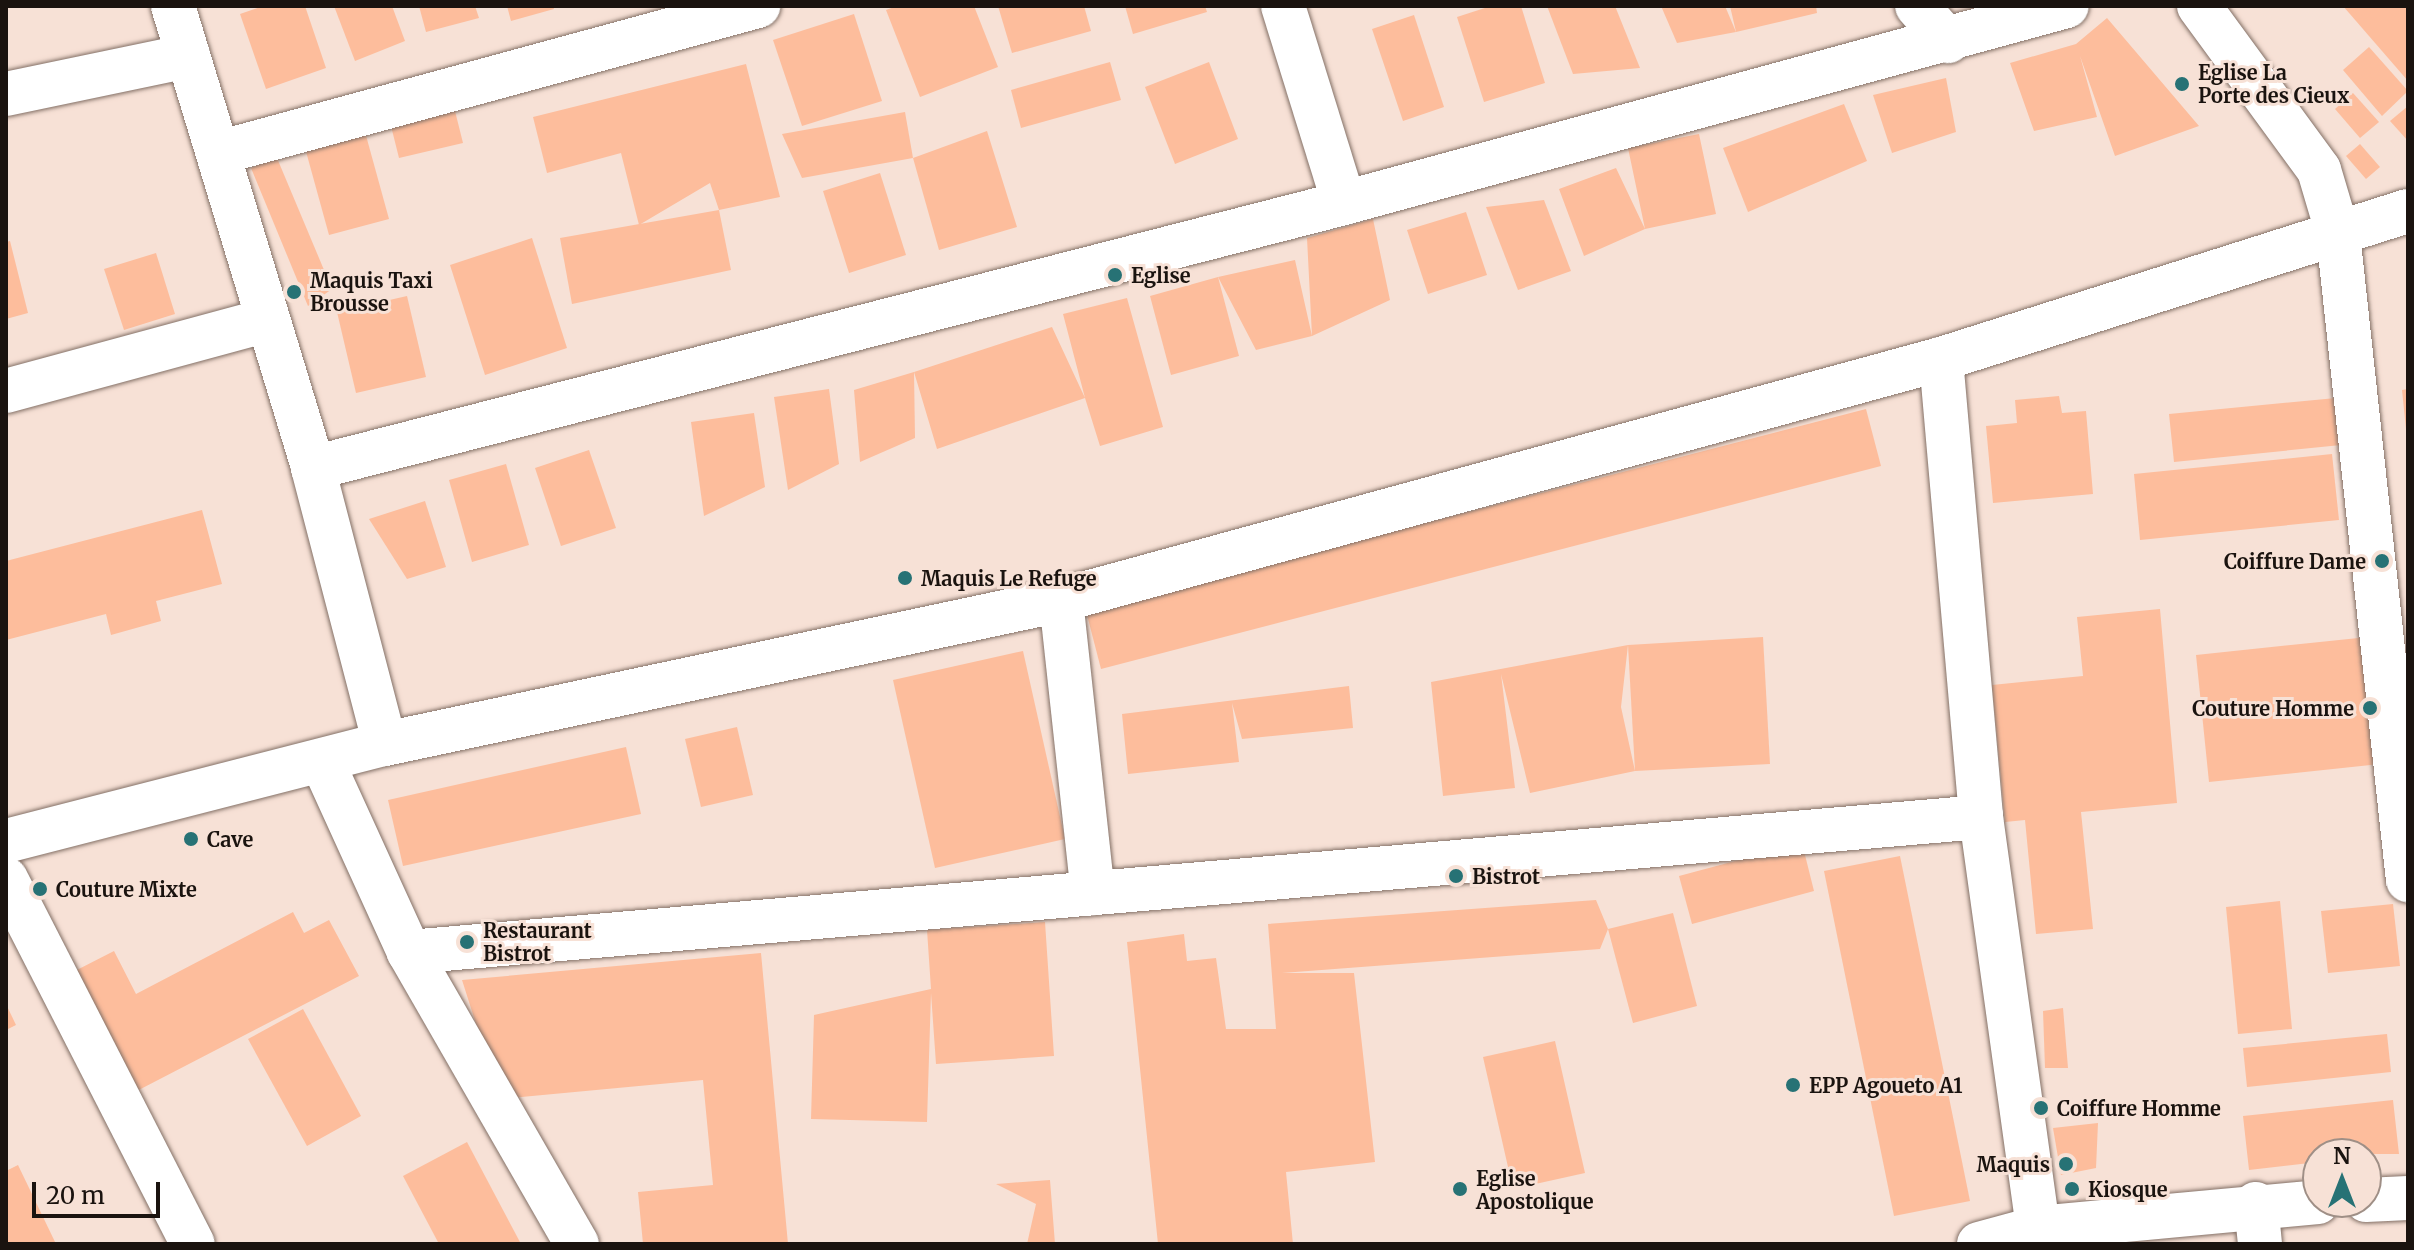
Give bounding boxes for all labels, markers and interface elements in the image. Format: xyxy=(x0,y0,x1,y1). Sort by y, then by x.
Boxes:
place label: Eglise La Porte des Cieux xyxy=(2198,60,2349,107)
marker: Eglise La Porte des Cieux xyxy=(2173,75,2191,93)
place label: Eglise xyxy=(1131,263,1191,287)
marker: Eglise xyxy=(1106,266,1124,284)
place label: Maquis Taxi Brousse xyxy=(310,268,433,315)
marker: Maquis Taxi Brousse xyxy=(285,283,303,301)
place label: Coiffure Dame xyxy=(2224,549,2366,573)
marker: Coiffure Dame xyxy=(2373,552,2391,570)
place label: Maquis Le Refuge xyxy=(921,566,1097,590)
marker: Maquis Le Refuge xyxy=(896,569,914,587)
place label: Couture Homme xyxy=(2192,696,2354,720)
marker: Couture Homme xyxy=(2361,699,2379,717)
place label: Cave xyxy=(207,827,253,851)
marker: Cave xyxy=(182,830,200,848)
place label: Bistrot xyxy=(1472,864,1540,888)
marker: Bistrot xyxy=(1447,867,1465,885)
place label: Couture Mixte xyxy=(56,877,197,901)
marker: Couture Mixte xyxy=(31,880,49,898)
place label: Restaurant Bistrot xyxy=(483,918,592,965)
marker: Restaurant Bistrot xyxy=(458,933,476,951)
place label: EPP Agoueto A1 xyxy=(1809,1073,1963,1097)
marker: EPP Agoueto A1 xyxy=(1784,1076,1802,1094)
place label: Coiffure Homme xyxy=(2057,1096,2221,1120)
marker: Coiffure Homme xyxy=(2032,1099,2050,1117)
north arrow xyxy=(2302,1138,2382,1218)
text: N xyxy=(2333,1142,2351,1170)
place label: Maquis xyxy=(1976,1152,2050,1176)
marker: Maquis xyxy=(2057,1155,2075,1173)
scale bar xyxy=(36,1166,164,1216)
place label: Eglise Apostolique xyxy=(1476,1166,1594,1213)
place label: Kiosque xyxy=(2088,1177,2168,1201)
text: 20 m xyxy=(46,1180,105,1211)
marker: Eglise Apostolique xyxy=(1451,1180,1469,1198)
marker: Kiosque xyxy=(2063,1180,2081,1198)

